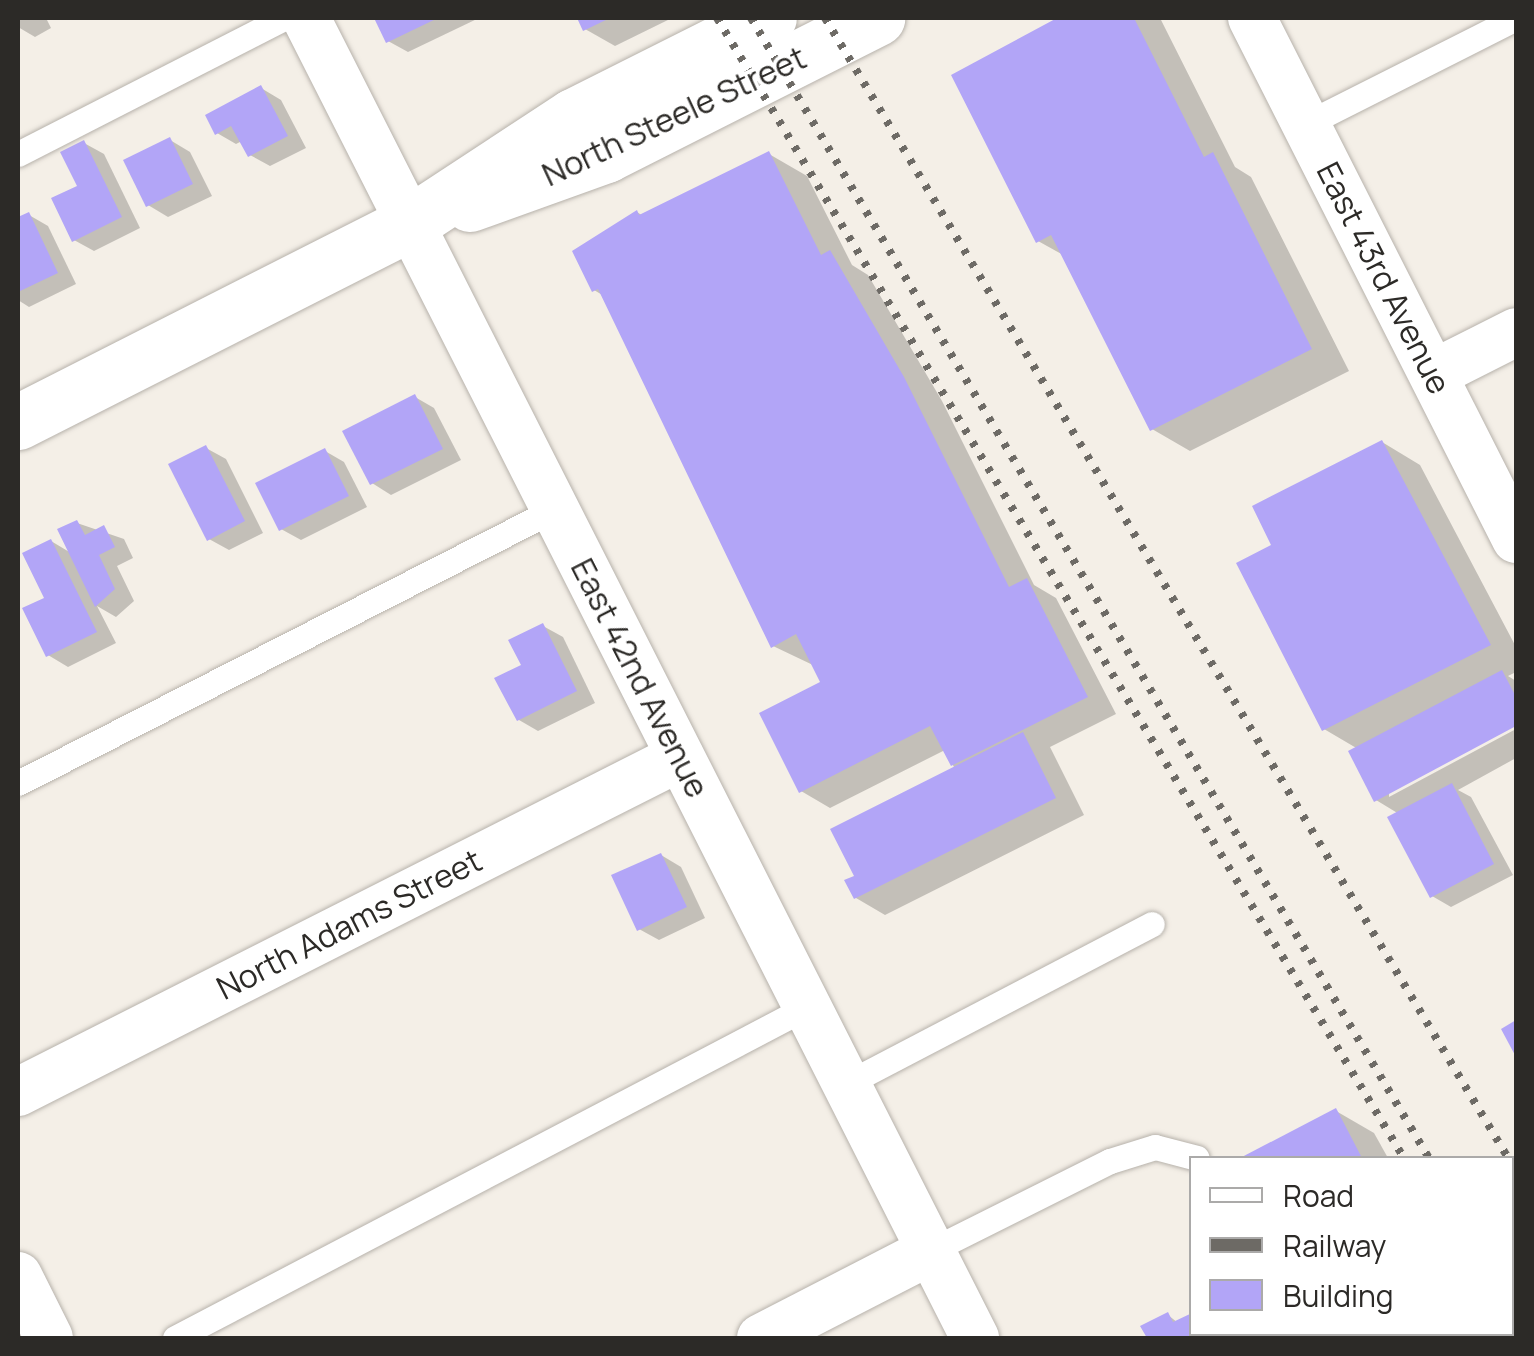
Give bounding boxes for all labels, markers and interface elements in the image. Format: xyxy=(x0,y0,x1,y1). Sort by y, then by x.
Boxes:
street label: North Steele Street xyxy=(536,38,812,194)
street label: East 43rd Avenue xyxy=(1309,156,1459,400)
street label: East 42nd Avenue xyxy=(563,552,717,804)
street label: North Adams Street xyxy=(210,841,488,1007)
legend xyxy=(1189,1156,1514,1336)
text: Road xyxy=(1283,1175,1354,1216)
text: Railway xyxy=(1283,1225,1386,1266)
text: Building xyxy=(1283,1275,1394,1316)

